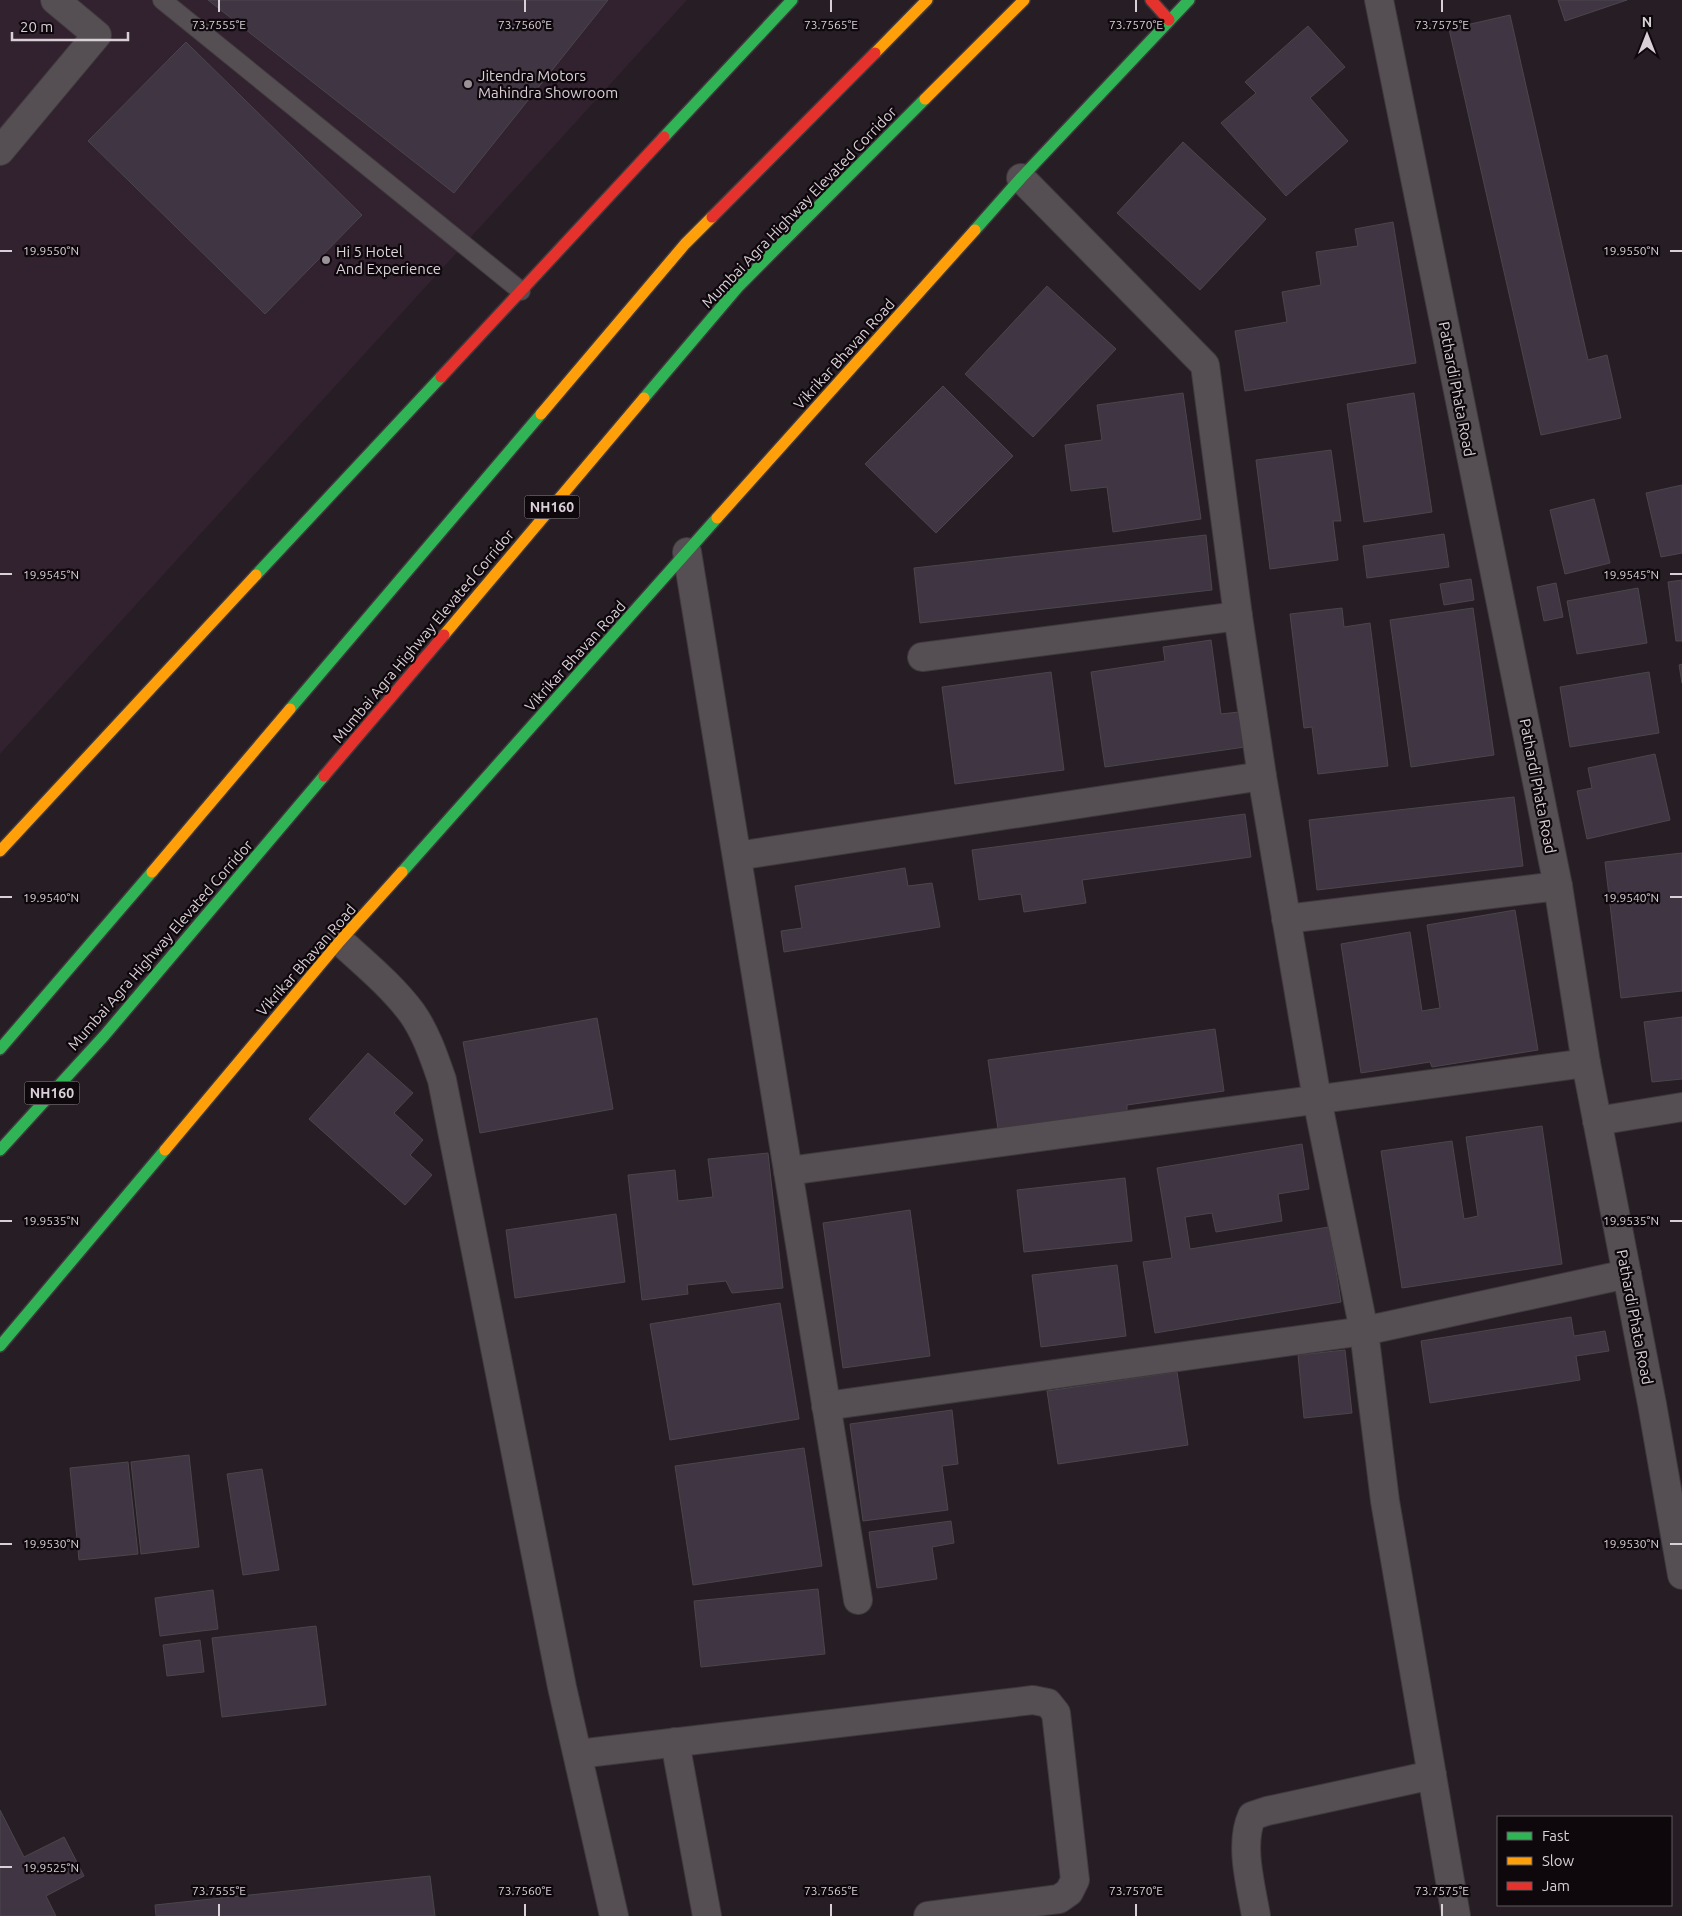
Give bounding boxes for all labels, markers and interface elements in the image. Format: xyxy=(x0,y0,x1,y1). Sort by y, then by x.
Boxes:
scale bar xyxy=(12,10,129,42)
north arrow xyxy=(1622,10,1672,60)
text: N xyxy=(1642,14,1652,30)
text: 20 m xyxy=(20,18,53,35)
text: 73.7555°E xyxy=(192,18,246,31)
text: 73.7560°E xyxy=(498,18,552,31)
text: 73.7565°E xyxy=(804,18,858,31)
text: 73.7570°E xyxy=(1109,18,1163,31)
text: 73.7575°E xyxy=(1415,18,1469,31)
place label: Jitendra Motors Mahindra Showroom xyxy=(478,67,618,101)
marker: Jitendra Motors Mahindra Showroom xyxy=(462,78,474,90)
street label: Mumbai Agra Highway Elevated Corridor xyxy=(698,103,900,311)
place label: Hi 5 Hotel And Experience xyxy=(336,243,441,277)
text: 19.9550°N xyxy=(23,244,79,257)
text: 19.9550°N xyxy=(1603,244,1659,257)
marker: Hi 5 Hotel And Experience xyxy=(320,254,332,266)
street label: Vikrikar Bhavan Road xyxy=(790,295,898,413)
street label: Pathardi Phata Road xyxy=(1436,320,1478,458)
road number: NH160 xyxy=(524,496,580,518)
street label: Mumbai Agra Highway Elevated Corridor xyxy=(329,526,517,746)
text: 19.9545°N xyxy=(23,568,79,581)
text: 19.9545°N xyxy=(1603,568,1659,581)
street label: Vikrikar Bhavan Road xyxy=(521,597,629,715)
street label: Pathardi Phata Road xyxy=(1517,717,1559,855)
street label: Mumbai Agra Highway Elevated Corridor xyxy=(64,836,256,1054)
text: 19.9540°N xyxy=(23,891,79,904)
text: 19.9540°N xyxy=(1603,891,1659,904)
street label: Vikrikar Bhavan Road xyxy=(253,901,359,1019)
road number: NH160 xyxy=(24,1082,80,1104)
text: 19.9535°N xyxy=(23,1214,79,1227)
text: 19.9535°N xyxy=(1603,1214,1659,1227)
street label: Pathardi Phata Road xyxy=(1614,1248,1656,1386)
text: 19.9530°N xyxy=(23,1537,79,1550)
text: 19.9530°N xyxy=(1603,1537,1659,1550)
legend xyxy=(1497,1816,1672,1906)
text: Fast xyxy=(1542,1827,1570,1844)
text: Slow xyxy=(1542,1852,1575,1869)
text: 19.9525°N xyxy=(23,1861,79,1874)
text: Jam xyxy=(1542,1877,1570,1894)
text: 73.7555°E xyxy=(192,1884,246,1897)
text: 73.7560°E xyxy=(498,1884,552,1897)
text: 73.7565°E xyxy=(804,1884,858,1897)
text: 73.7570°E xyxy=(1109,1884,1163,1897)
text: 73.7575°E xyxy=(1415,1884,1469,1897)

